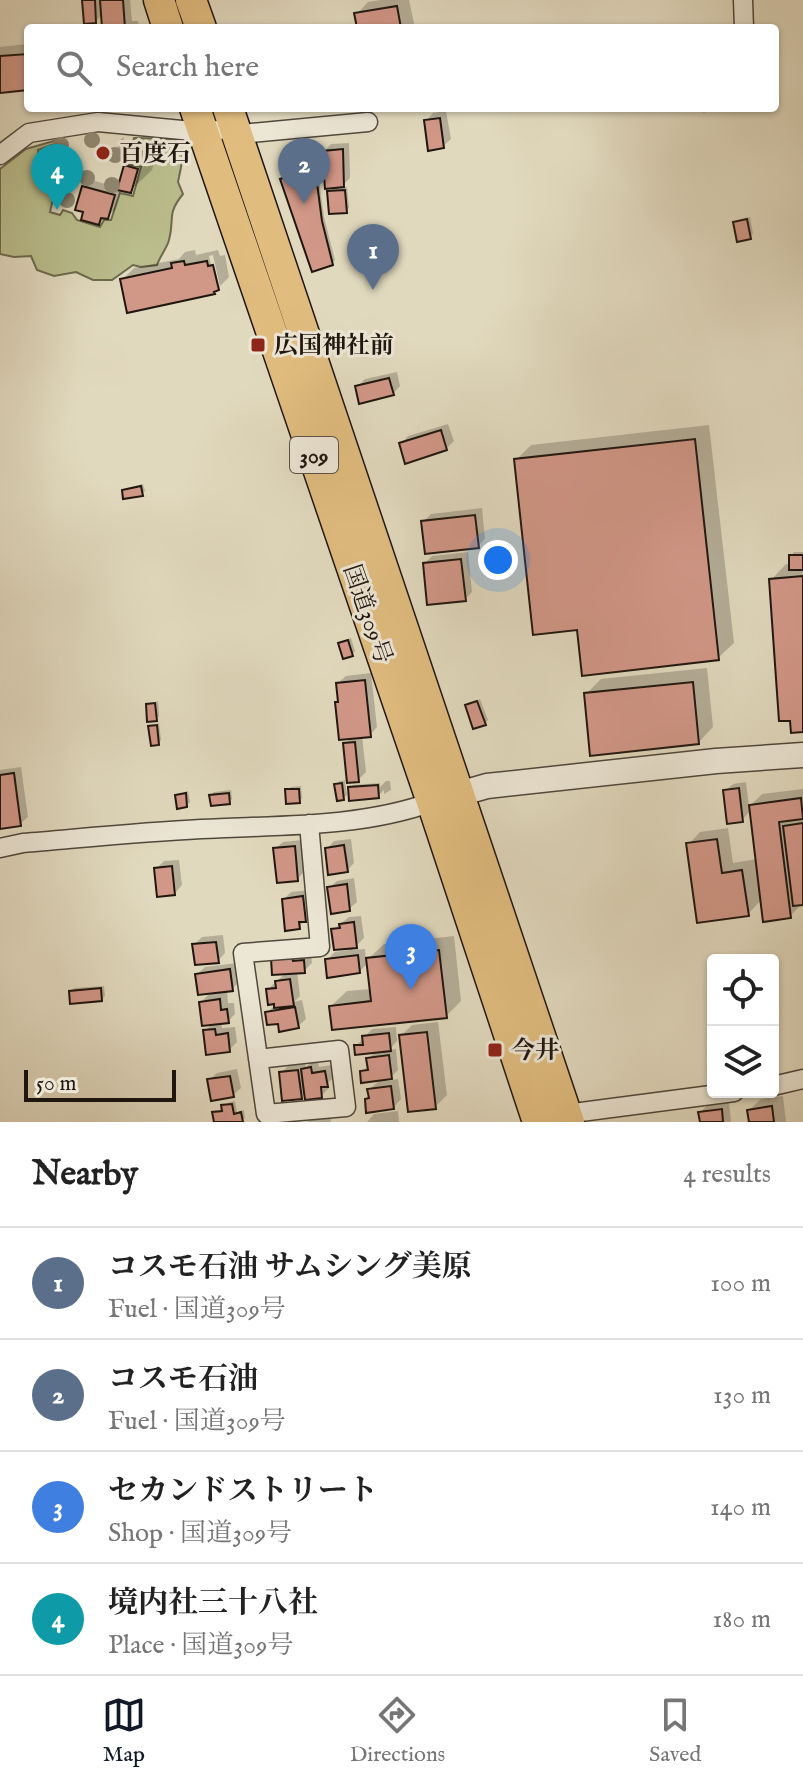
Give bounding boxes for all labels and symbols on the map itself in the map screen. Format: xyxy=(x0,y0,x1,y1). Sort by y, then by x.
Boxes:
pin: 2 xyxy=(278,138,330,204)
place label: 百度石 xyxy=(119,139,191,170)
pin: 4 xyxy=(31,144,83,210)
marker: 百度石 xyxy=(94,144,112,162)
pin: 1 xyxy=(347,224,399,290)
place label: 広国神社前 xyxy=(274,331,394,362)
marker: 広国神社前 xyxy=(249,336,267,354)
road number: 309 xyxy=(290,437,338,473)
your location xyxy=(478,540,518,580)
street label: 国道309号 xyxy=(335,561,398,668)
pin: 3 xyxy=(385,924,437,990)
place label: 今井 xyxy=(511,1036,559,1067)
marker: 今井 xyxy=(486,1041,504,1059)
scale bar xyxy=(24,1066,176,1102)

